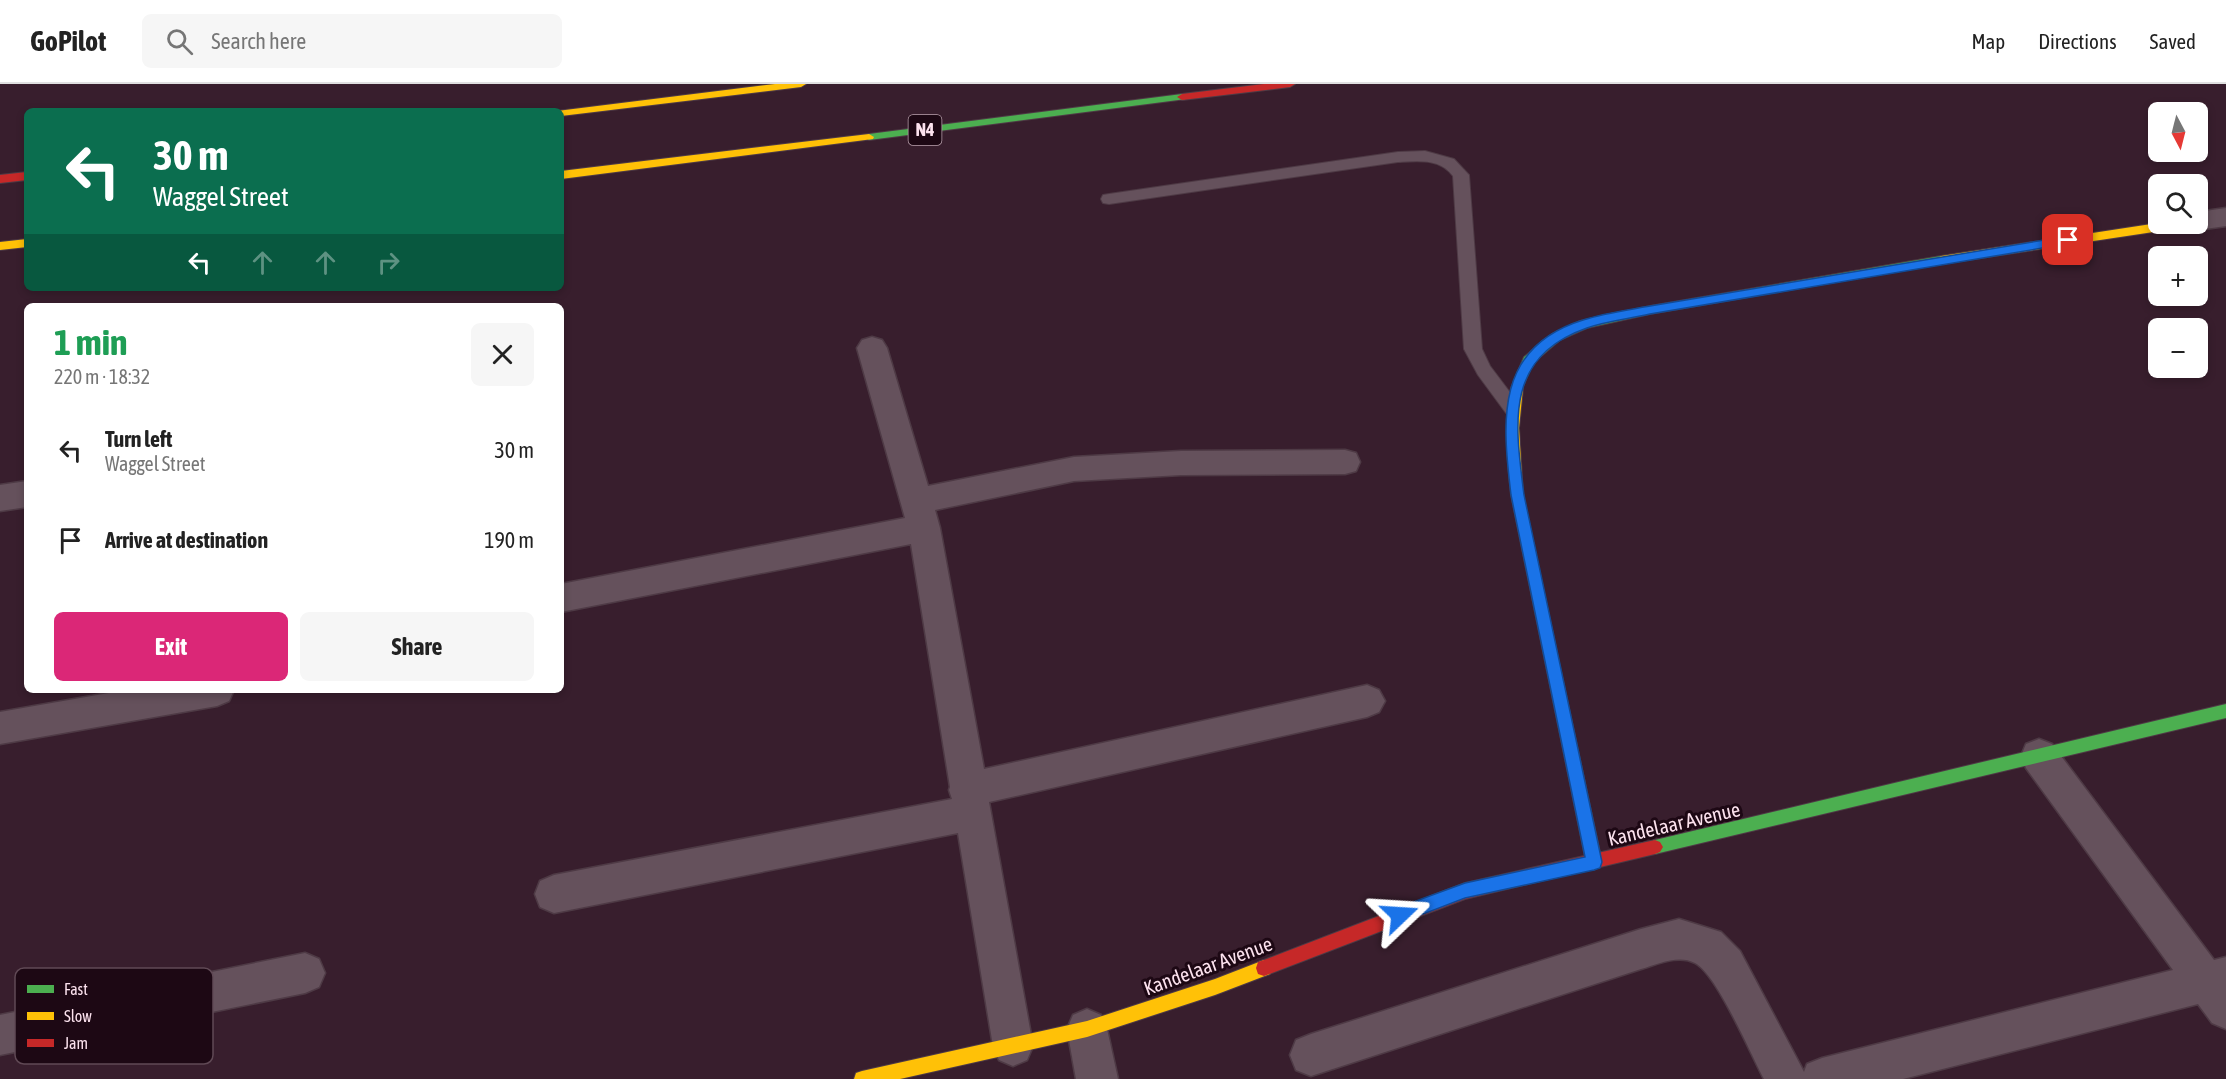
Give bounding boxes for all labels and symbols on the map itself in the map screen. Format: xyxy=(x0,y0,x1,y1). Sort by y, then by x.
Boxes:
north arrow xyxy=(2148,102,2208,162)
road number: N4 xyxy=(908,115,942,145)
pin xyxy=(2042,214,2093,265)
street label: Kandelaar Avenue xyxy=(1606,797,1742,850)
position arrow xyxy=(1368,883,1432,947)
street label: Kandelaar Avenue xyxy=(1141,932,1275,999)
legend xyxy=(15,968,213,1064)
text: Fast xyxy=(64,980,88,998)
text: Slow xyxy=(64,1007,92,1025)
text: Jam xyxy=(64,1034,88,1052)

